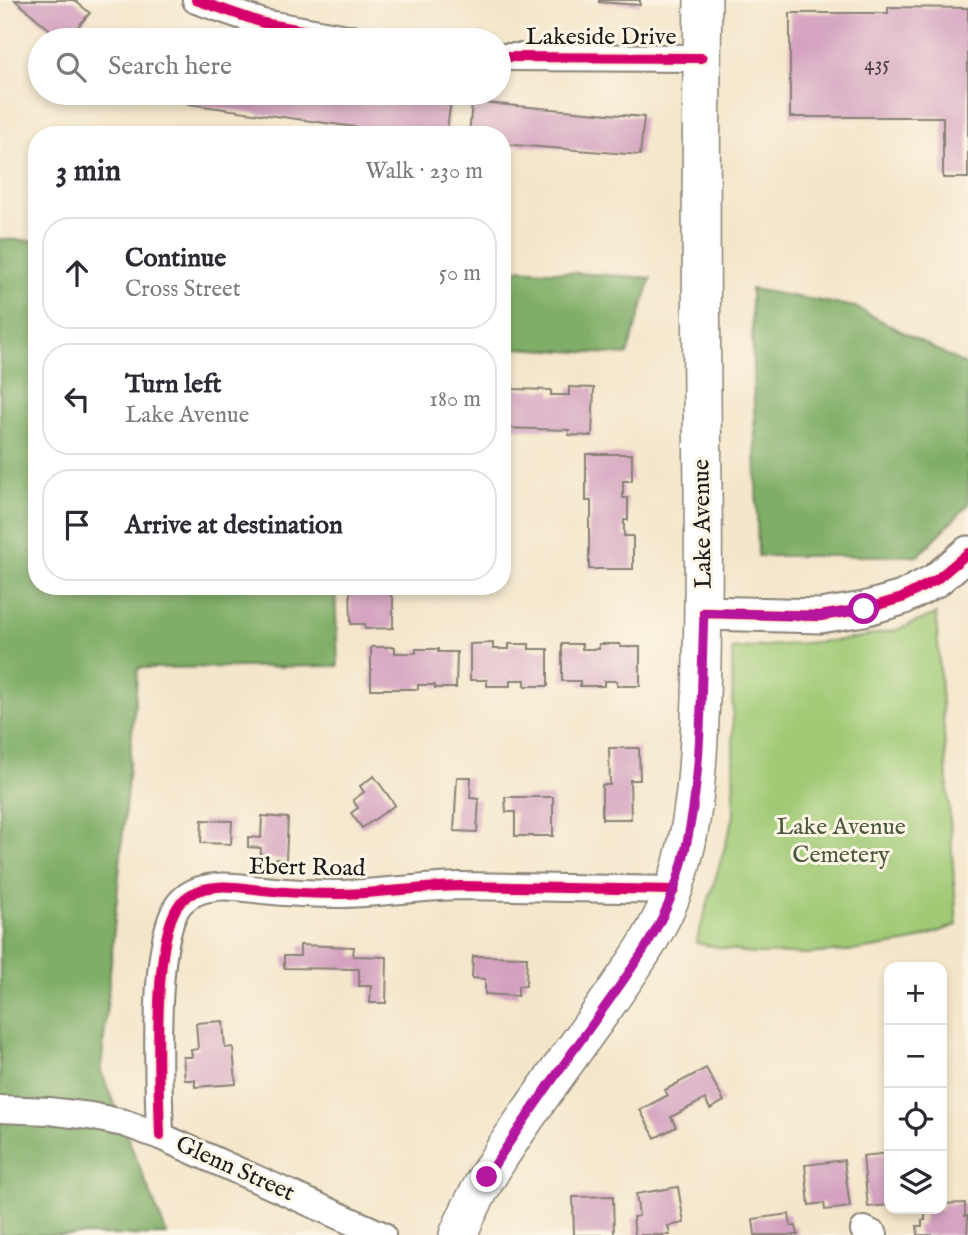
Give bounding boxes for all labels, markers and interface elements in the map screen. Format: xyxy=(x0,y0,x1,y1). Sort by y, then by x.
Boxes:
street label: Lakeside Drive xyxy=(526,22,676,53)
search box xyxy=(28,28,511,105)
icon: search xyxy=(52,48,90,86)
text: Search here xyxy=(108,50,232,83)
house number: 435 xyxy=(864,51,890,78)
text: 3 min xyxy=(56,153,121,191)
text: Walk · 230 m xyxy=(365,157,483,186)
text: Continue xyxy=(125,242,226,275)
icon: ahead xyxy=(58,254,96,292)
text: 50 m xyxy=(439,259,481,288)
text: Cross Street xyxy=(125,275,241,304)
text: Turn left xyxy=(125,368,222,401)
icon: left xyxy=(58,380,96,418)
text: 180 m xyxy=(429,385,481,414)
text: Lake Avenue xyxy=(125,401,249,430)
street label: Lake Avenue xyxy=(686,459,720,589)
icon: arrive xyxy=(58,506,96,544)
text: Arrive at destination xyxy=(125,509,343,542)
route start xyxy=(848,593,879,624)
park label: Lake Avenue Cemetery xyxy=(776,812,906,871)
street label: Ebert Road xyxy=(248,851,366,885)
map controls xyxy=(884,962,947,1214)
button: + xyxy=(884,962,947,1025)
button: − xyxy=(884,1025,947,1088)
button: locate xyxy=(884,1088,947,1151)
street label: Glenn Street xyxy=(171,1129,299,1209)
button: layers xyxy=(884,1151,947,1214)
route end xyxy=(471,1161,502,1192)

